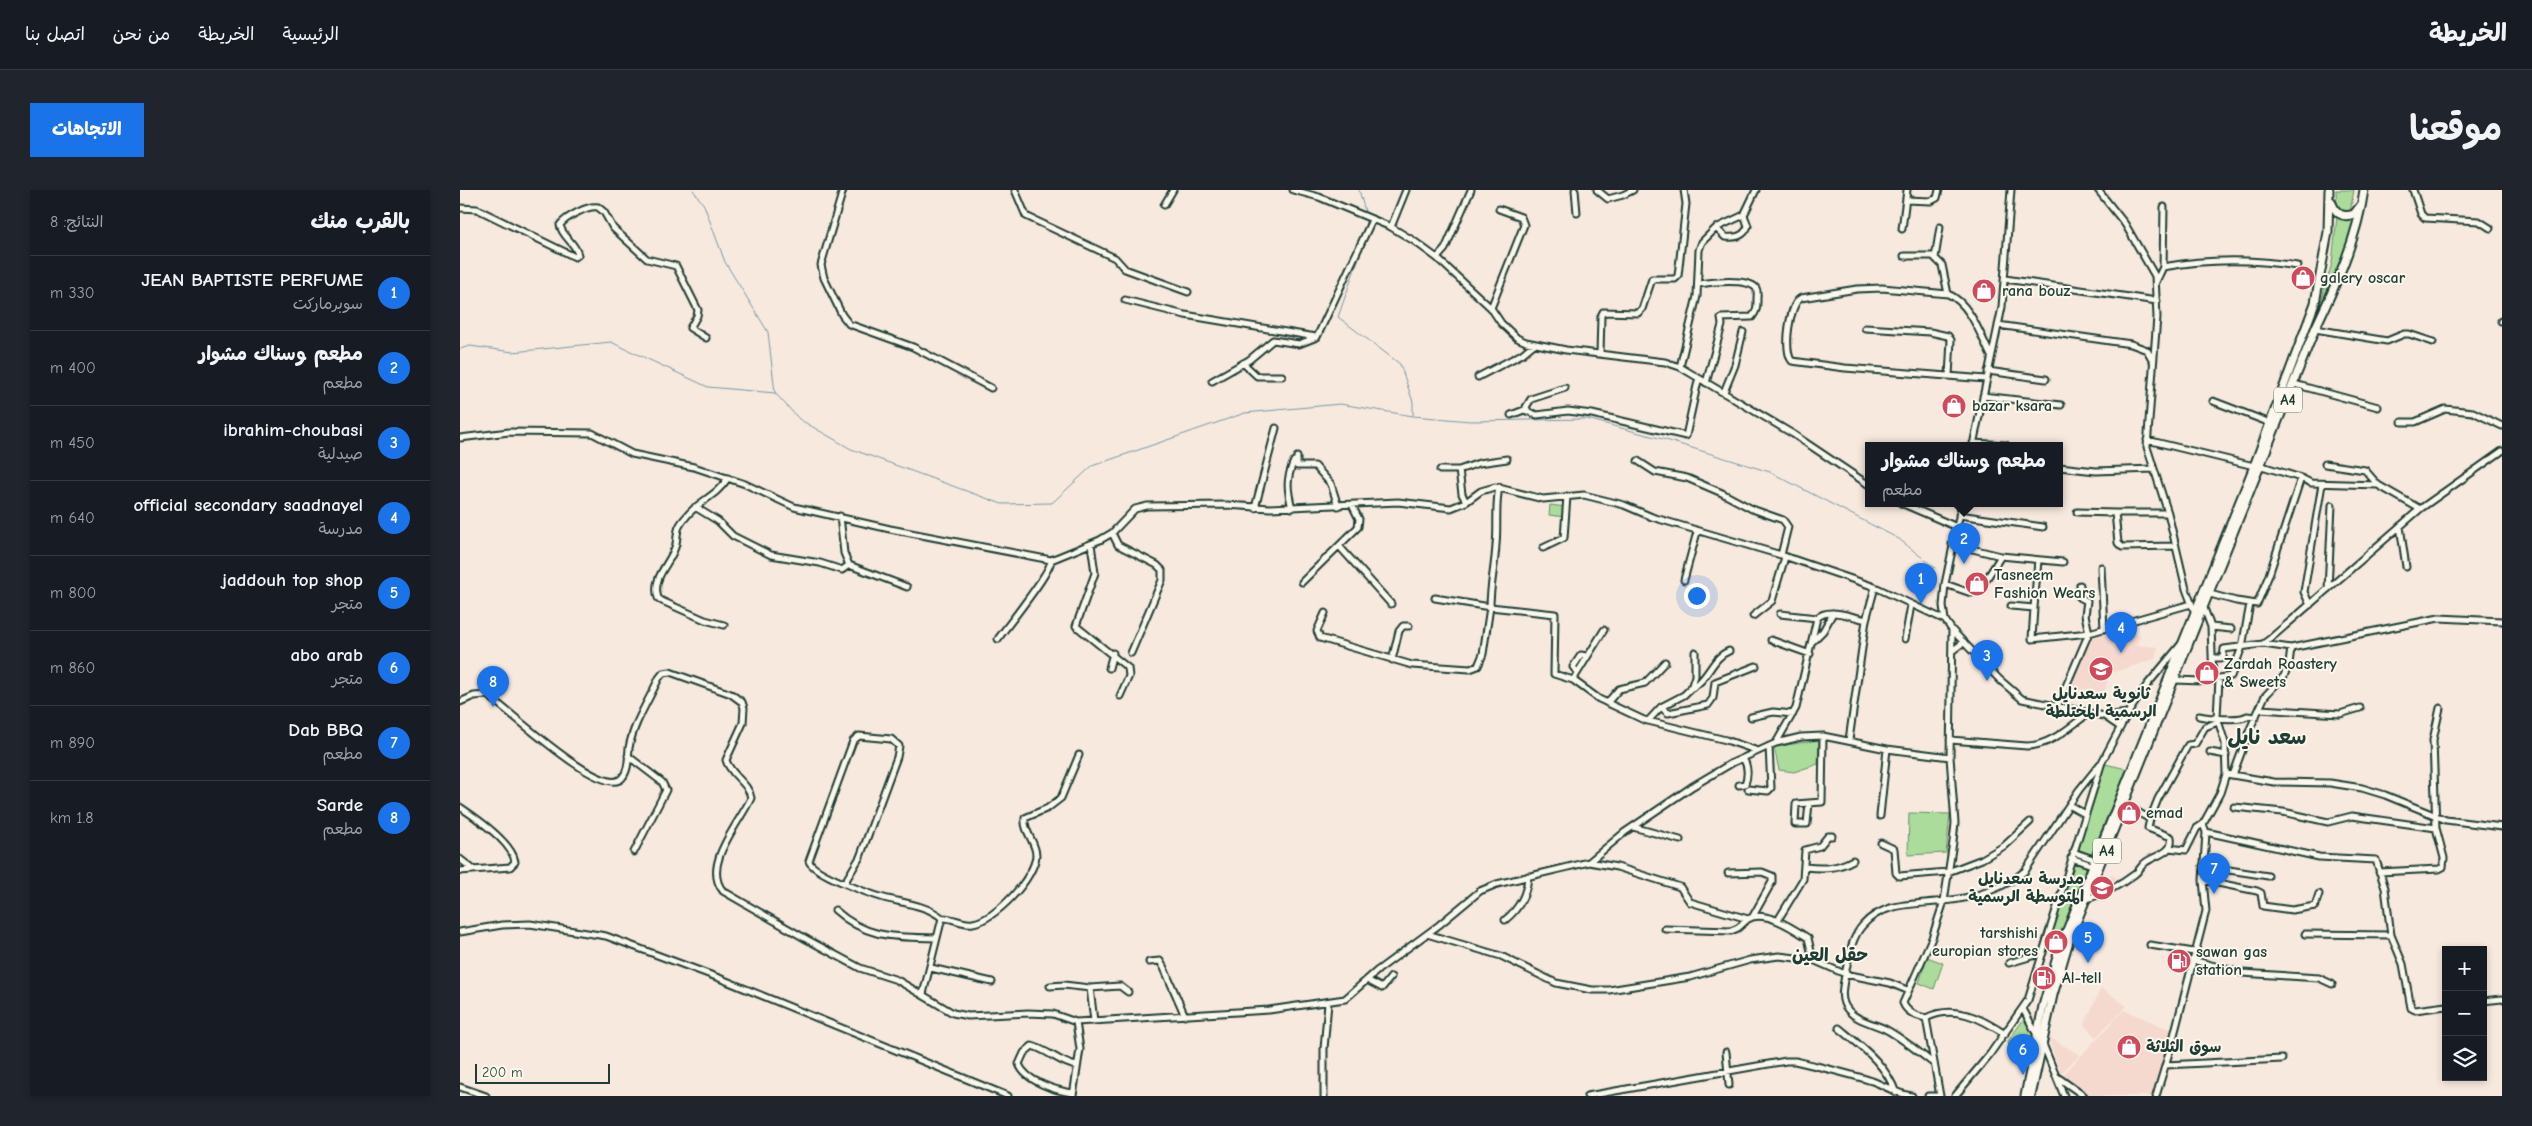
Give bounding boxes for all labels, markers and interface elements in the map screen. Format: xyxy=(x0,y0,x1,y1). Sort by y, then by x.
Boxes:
text: الخريطة xyxy=(2429,19,2507,47)
text: اتصل بنا xyxy=(25,24,85,45)
text: من نحن xyxy=(113,24,170,45)
text: الخريطة xyxy=(198,24,254,45)
text: الرئيسية xyxy=(282,24,339,45)
button: الاتجاهات xyxy=(30,103,144,157)
text: موقعنا xyxy=(2409,108,2502,149)
text: بالقرب منك xyxy=(310,209,410,233)
text: النتائج: 8 xyxy=(50,213,103,231)
shop icon: galery oscar xyxy=(2290,265,2316,291)
text: JEAN BAPTISTE PERFUME xyxy=(141,269,363,291)
place label: galery oscar xyxy=(2320,269,2406,287)
shop icon: rana bouz xyxy=(1971,278,1997,304)
place label: rana bouz xyxy=(2002,282,2071,300)
text: 330 m xyxy=(50,284,95,302)
text: 1 xyxy=(391,284,397,302)
text: سوبرماركت xyxy=(293,295,363,313)
text: مطعم وسناك مشوار xyxy=(199,343,363,365)
text: 400 m xyxy=(50,359,96,377)
text: 2 xyxy=(390,359,398,377)
text: مطعم xyxy=(323,374,363,392)
road number: A4 xyxy=(2274,388,2302,412)
shop icon: bazar ksara xyxy=(1941,393,1967,419)
place label: bazar ksara xyxy=(1972,397,2052,415)
text: ibrahim-choubasi xyxy=(223,419,363,441)
text: 450 m xyxy=(50,434,95,452)
text: 3 xyxy=(390,434,398,452)
popup xyxy=(1865,442,2063,507)
text: صيدلية xyxy=(318,445,363,463)
text: مطعم وسناك مشوار xyxy=(1882,450,2046,472)
text: مطعم xyxy=(1882,481,1922,499)
text: official secondary saadnayel xyxy=(133,494,363,516)
text: 640 m xyxy=(50,509,95,527)
text: 4 xyxy=(390,509,398,527)
text: مدرسة xyxy=(318,520,363,538)
pin: 2 xyxy=(1948,523,1980,564)
pin: 1 xyxy=(1905,563,1937,604)
place label: Tasneem Fashion Wears xyxy=(1994,566,2095,602)
text: jaddouh top shop xyxy=(222,569,363,591)
shop icon: Tasneem Fashion Wears xyxy=(1964,571,1990,597)
your location xyxy=(1684,583,1710,609)
text: 800 m xyxy=(50,584,96,602)
text: 5 xyxy=(390,584,398,602)
text: متجر xyxy=(332,595,363,613)
pin: 4 xyxy=(2105,612,2137,653)
pin: 3 xyxy=(1971,640,2003,681)
text: abo arab xyxy=(290,644,363,666)
place label: Zardah Roastery & Sweets xyxy=(2224,655,2338,691)
school or university icon: ثانوية سعدنايل الرسمية المختلطة xyxy=(2088,656,2114,682)
text: 860 m xyxy=(50,659,95,677)
text: 6 xyxy=(390,659,398,677)
shop icon: Zardah Roastery & Sweets xyxy=(2194,660,2220,686)
pin: 8 xyxy=(477,666,509,707)
text: متجر xyxy=(332,670,363,688)
place label: ثانوية سعدنايل الرسمية المختلطة xyxy=(2045,685,2157,721)
text: Dab BBQ xyxy=(288,719,363,741)
district label: سعد نايل xyxy=(2228,725,2307,750)
text: 890 m xyxy=(50,734,95,752)
text: 7 xyxy=(390,734,398,752)
text: مطعم xyxy=(323,745,363,763)
text: Sarde xyxy=(317,794,363,816)
shop icon: emad xyxy=(2116,800,2142,826)
place label: emad xyxy=(2146,804,2183,822)
text: 1.8 km xyxy=(50,809,93,827)
text: 8 xyxy=(390,809,398,827)
text: مطعم xyxy=(323,820,363,838)
road number: A4 xyxy=(2093,838,2121,864)
pin: 7 xyxy=(2198,853,2230,894)
place label: مدرسة سعدنايل المتوسطة الرسمية xyxy=(1968,870,2084,907)
school or university icon: مدرسة سعدنايل المتوسطة الرسمية xyxy=(2089,875,2115,901)
pin: 5 xyxy=(2072,922,2104,963)
place label: tarshishi europian stores xyxy=(1932,924,2038,960)
shop icon: tarshishi europian stores xyxy=(2043,929,2069,955)
place label: sawan gas station xyxy=(2196,943,2267,979)
district label: حقل العين xyxy=(1792,945,1868,966)
map controls xyxy=(2442,946,2487,1081)
button: + xyxy=(2442,946,2487,991)
fuel station icon: sawan gas station xyxy=(2166,948,2192,974)
fuel station icon: Al-tell xyxy=(2031,965,2057,991)
place label: Al-tell xyxy=(2062,969,2101,987)
button: − xyxy=(2442,991,2487,1036)
pin: 6 xyxy=(2007,1034,2039,1075)
shop icon: سوق الثلاثة xyxy=(2116,1034,2142,1060)
button: layers xyxy=(2442,1036,2487,1081)
place label: سوق الثلاثة xyxy=(2146,1038,2221,1057)
scale bar xyxy=(475,1061,610,1084)
text: 200 m xyxy=(482,1064,523,1081)

